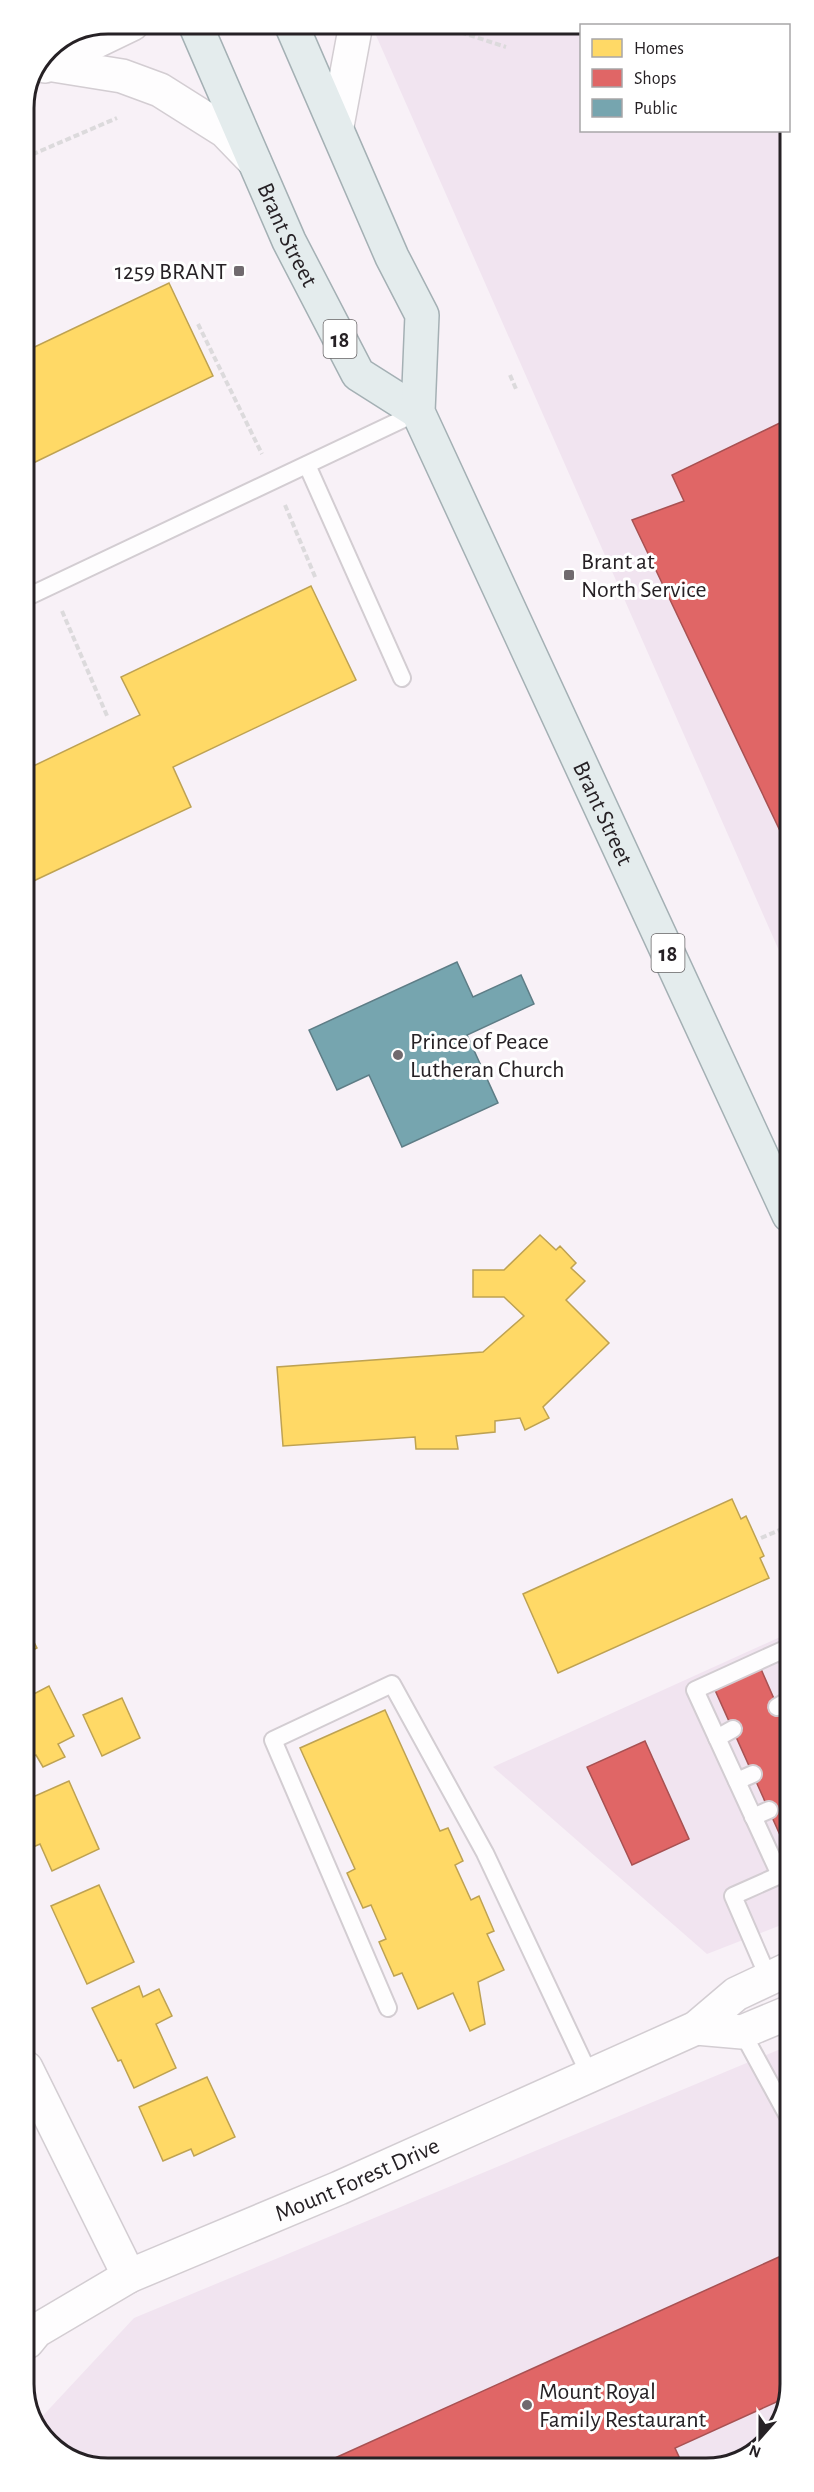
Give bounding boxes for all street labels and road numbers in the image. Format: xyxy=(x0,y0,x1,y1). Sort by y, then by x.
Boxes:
street label: Brant Street xyxy=(252,179,322,291)
road number: 18 xyxy=(324,320,356,358)
street label: Brant Street xyxy=(568,758,637,869)
road number: 18 xyxy=(652,934,684,972)
street label: Mount Forest Drive xyxy=(272,2134,443,2226)

